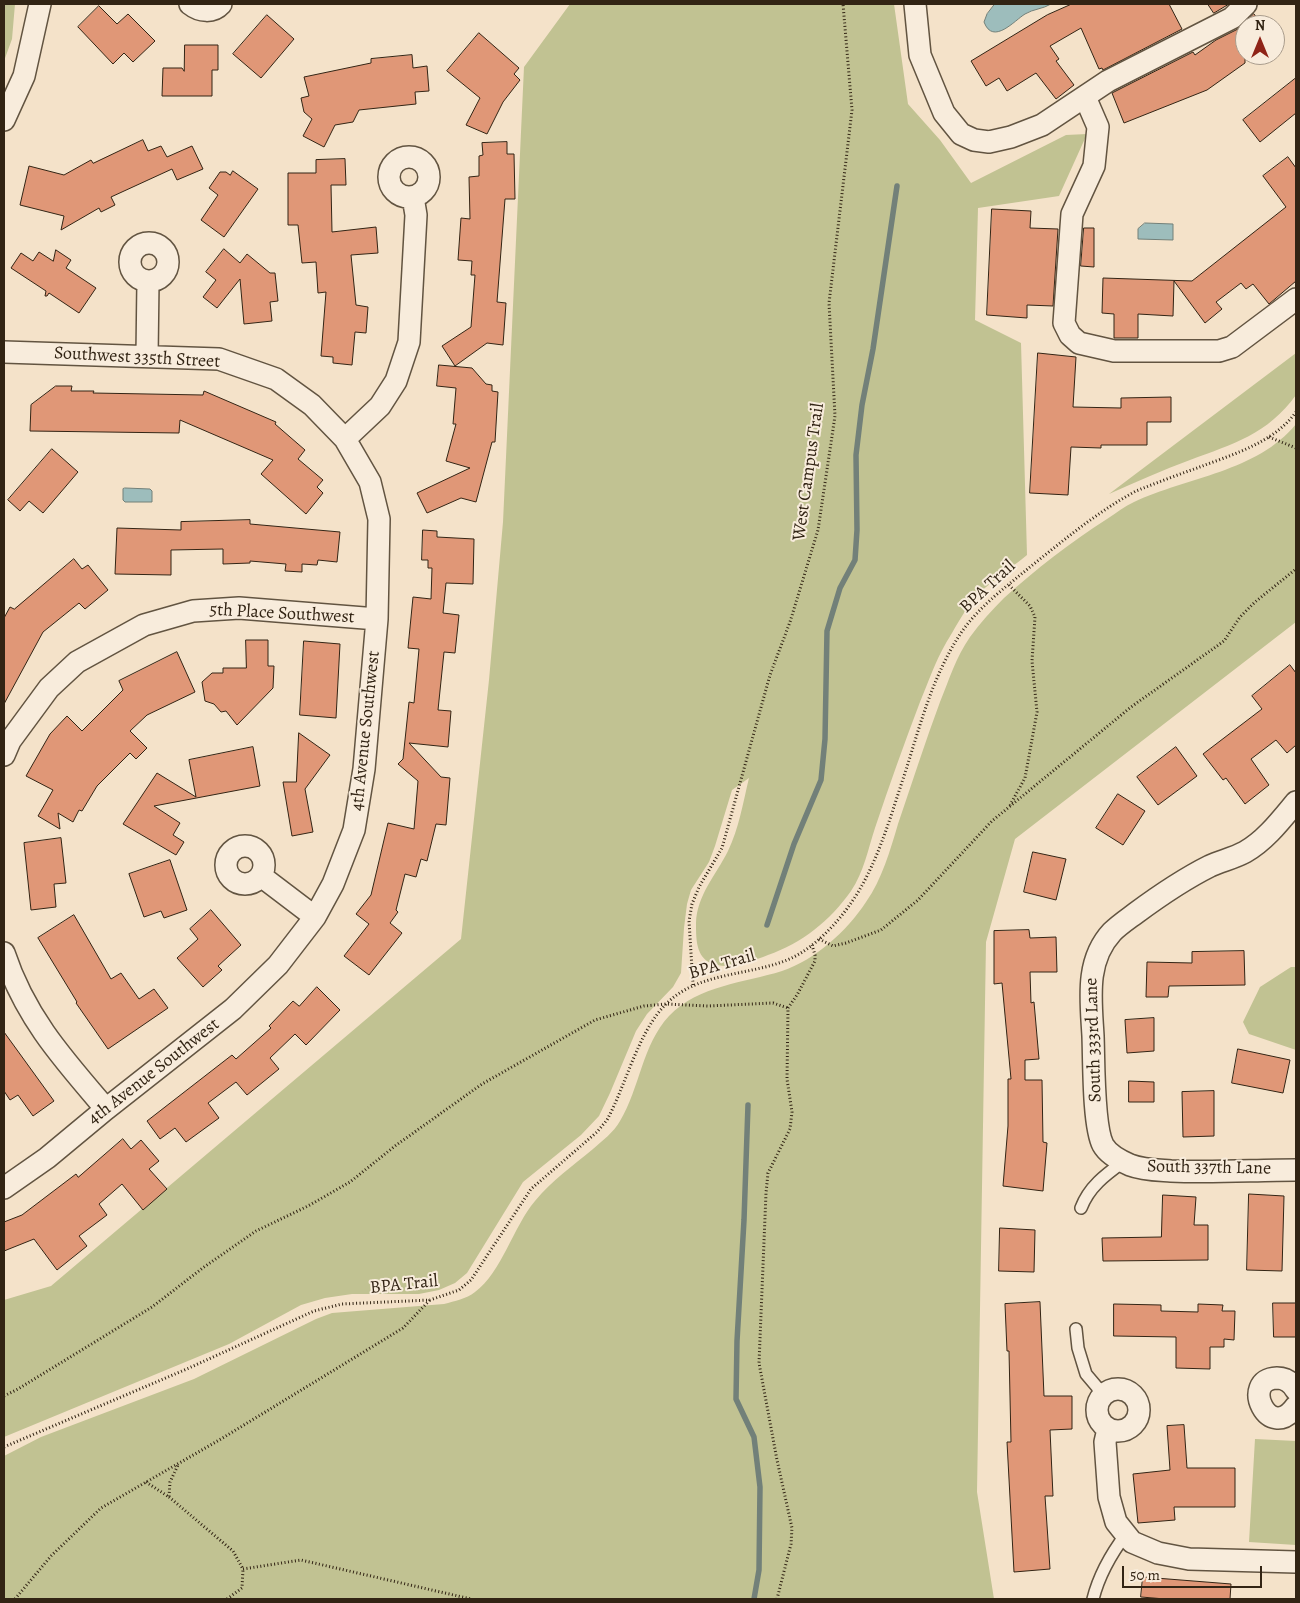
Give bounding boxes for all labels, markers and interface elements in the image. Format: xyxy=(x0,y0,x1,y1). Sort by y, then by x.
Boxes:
north arrow xyxy=(1235,15,1285,65)
text: N xyxy=(1255,16,1265,35)
street label: Southwest 335th Street xyxy=(53,343,221,373)
street label: West Campus Trail xyxy=(789,402,829,542)
street label: BPA Trail xyxy=(956,556,1020,618)
street label: 5th Place Southwest xyxy=(209,599,355,629)
street label: 4th Avenue Southwest xyxy=(347,650,385,812)
street label: BPA Trail xyxy=(686,945,758,985)
street label: South 333rd Lane xyxy=(1081,977,1107,1103)
street label: 4th Avenue Southwest xyxy=(84,1014,224,1130)
street label: South 337th Lane xyxy=(1147,1156,1271,1180)
street label: BPA Trail xyxy=(369,1271,439,1299)
scale bar xyxy=(1125,1556,1265,1588)
text: 50 m xyxy=(1130,1565,1160,1585)

